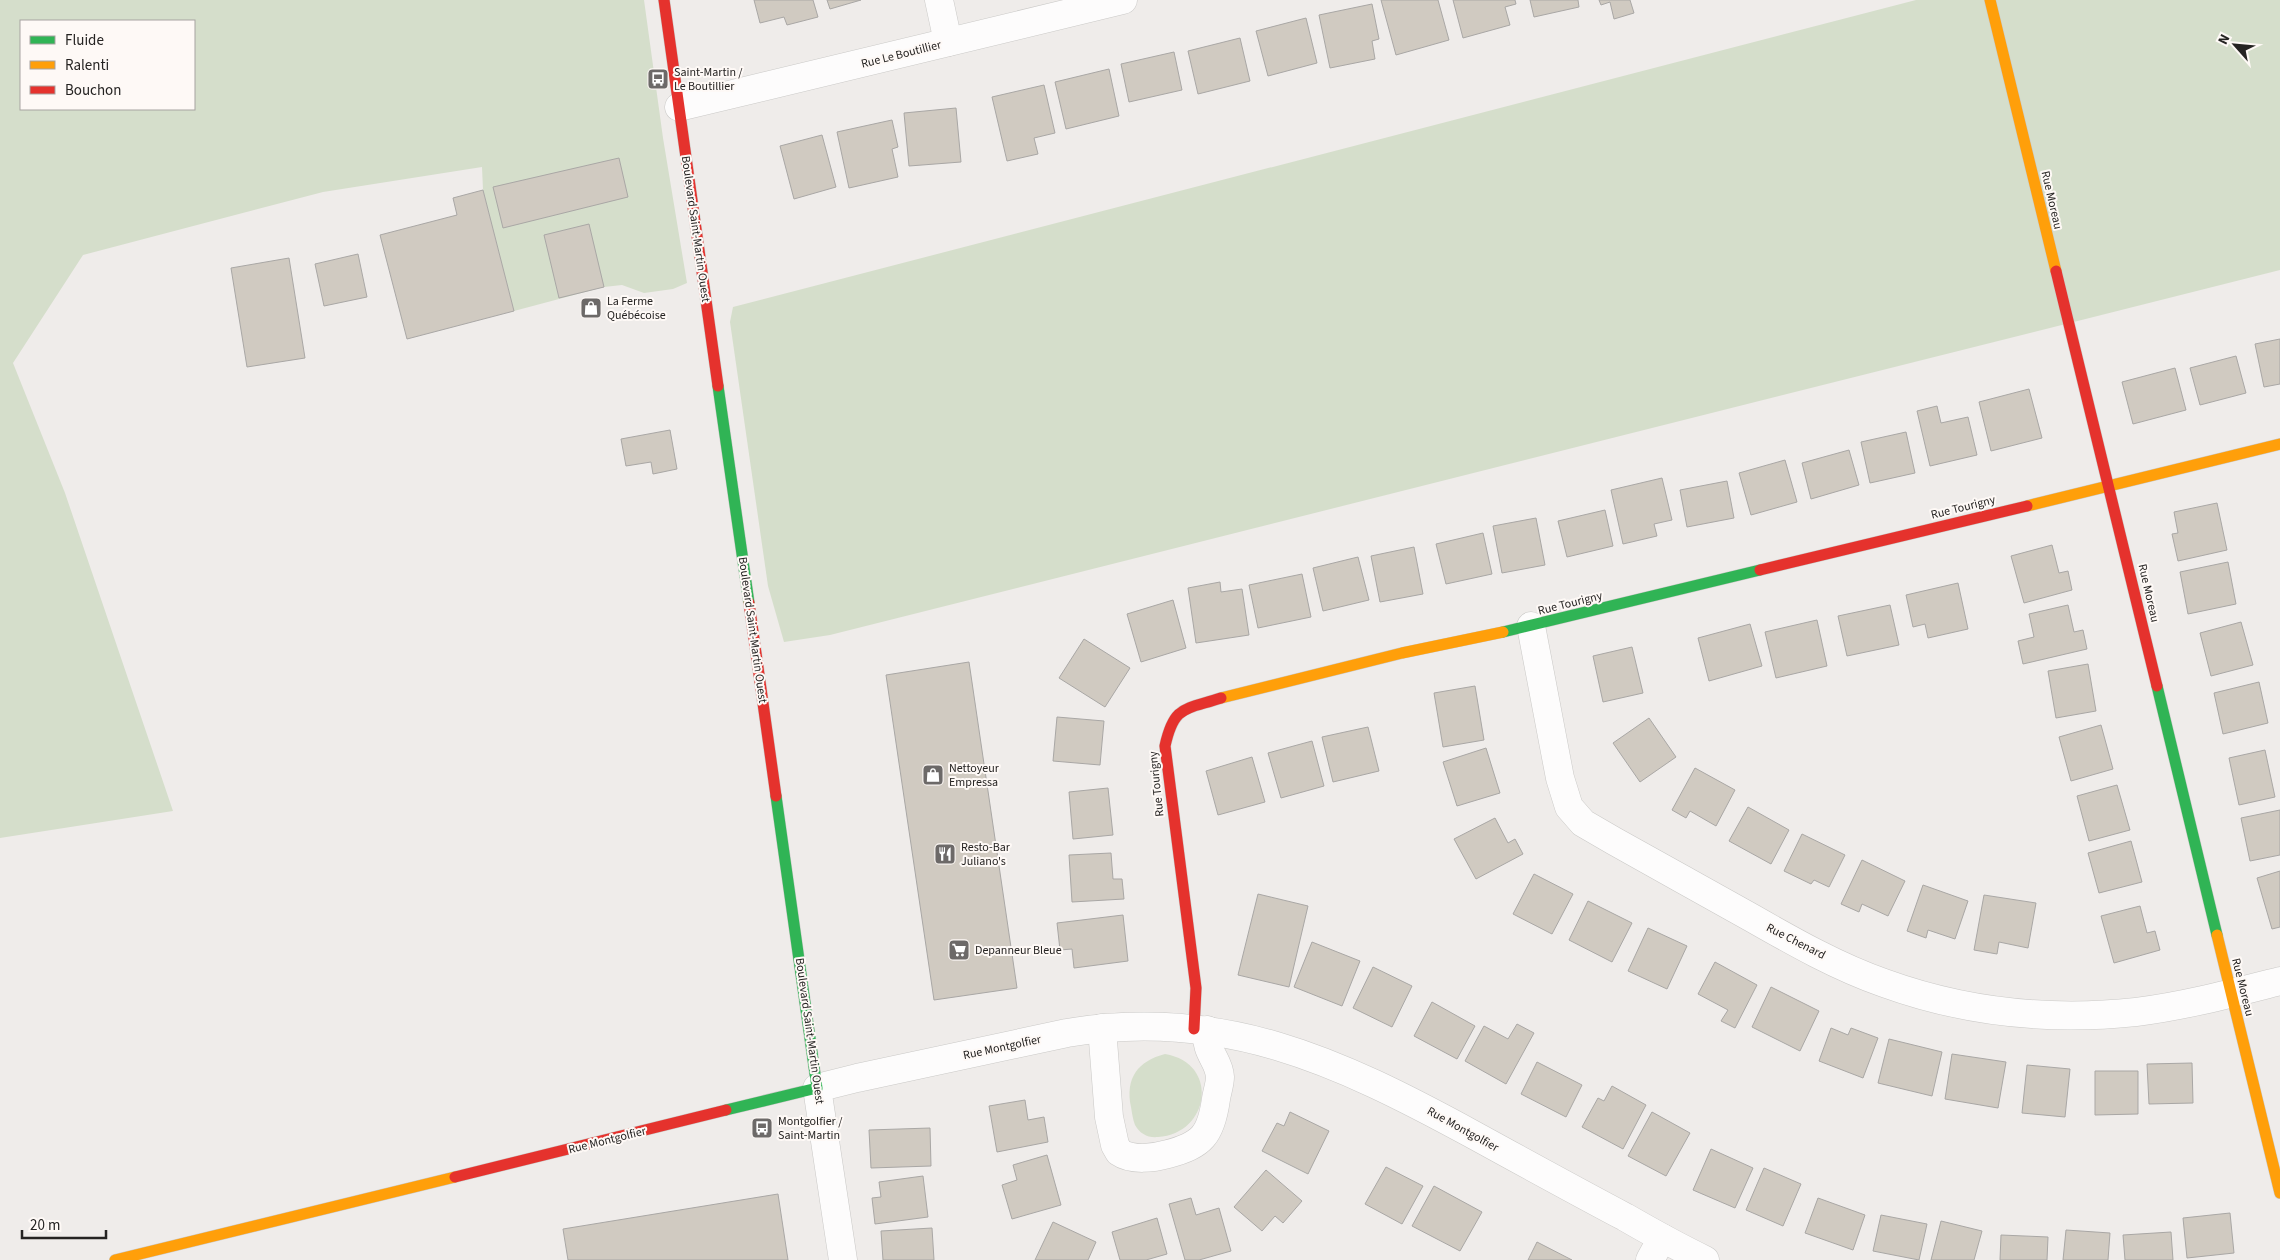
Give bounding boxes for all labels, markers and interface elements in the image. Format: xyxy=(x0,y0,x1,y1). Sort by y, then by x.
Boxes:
legend xyxy=(20,20,195,110)
north arrow xyxy=(2210,20,2260,70)
text: Fluide xyxy=(65,30,104,51)
text: N xyxy=(2213,31,2235,48)
street label: Rue Le Boutillier xyxy=(859,36,944,73)
text: Ralenti xyxy=(65,55,109,76)
place label: Saint-Martin / Le Boutillier xyxy=(674,64,743,95)
bus stop icon: Saint-Martin / Le Boutillier xyxy=(646,67,670,91)
text: Bouchon xyxy=(65,80,121,101)
street label: Boulevard Saint-Martin Ouest xyxy=(677,155,714,303)
street label: Rue Moreau xyxy=(2037,169,2066,231)
place label: La Ferme Québécoise xyxy=(607,293,666,324)
shop icon: La Ferme Québécoise xyxy=(579,296,603,320)
street label: Rue Tourigny xyxy=(1929,491,1997,524)
street label: Boulevard Saint-Martin Ouest xyxy=(734,556,771,704)
street label: Rue Moreau xyxy=(2134,562,2163,624)
street label: Rue Tourigny xyxy=(1536,587,1604,620)
street label: Rue Tourigny xyxy=(1145,750,1168,818)
place label: Nettoyeur Empressa xyxy=(949,760,1000,791)
shop icon: Nettoyeur Empressa xyxy=(921,763,945,787)
place label: Resto-Bar Juliano's xyxy=(961,839,1011,870)
restaurant icon: Resto-Bar Juliano's xyxy=(933,842,957,866)
street label: Rue Chenard xyxy=(1763,919,1828,964)
supermarket icon: Depanneur Bleue xyxy=(947,938,971,962)
place label: Depanneur Bleue xyxy=(975,942,1062,959)
street label: Rue Moreau xyxy=(2227,956,2258,1018)
street label: Boulevard Saint-Martin Ouest xyxy=(791,957,828,1105)
street label: Rue Montgolfier xyxy=(961,1031,1044,1064)
street label: Rue Montgolfier xyxy=(1424,1103,1502,1157)
place label: Montgolfier / Saint-Martin xyxy=(778,1113,843,1144)
bus stop icon: Montgolfier / Saint-Martin xyxy=(750,1116,774,1140)
street label: Rue Montgolfier xyxy=(567,1122,649,1158)
scale bar xyxy=(22,1208,106,1240)
text: 20 m xyxy=(30,1215,60,1236)

